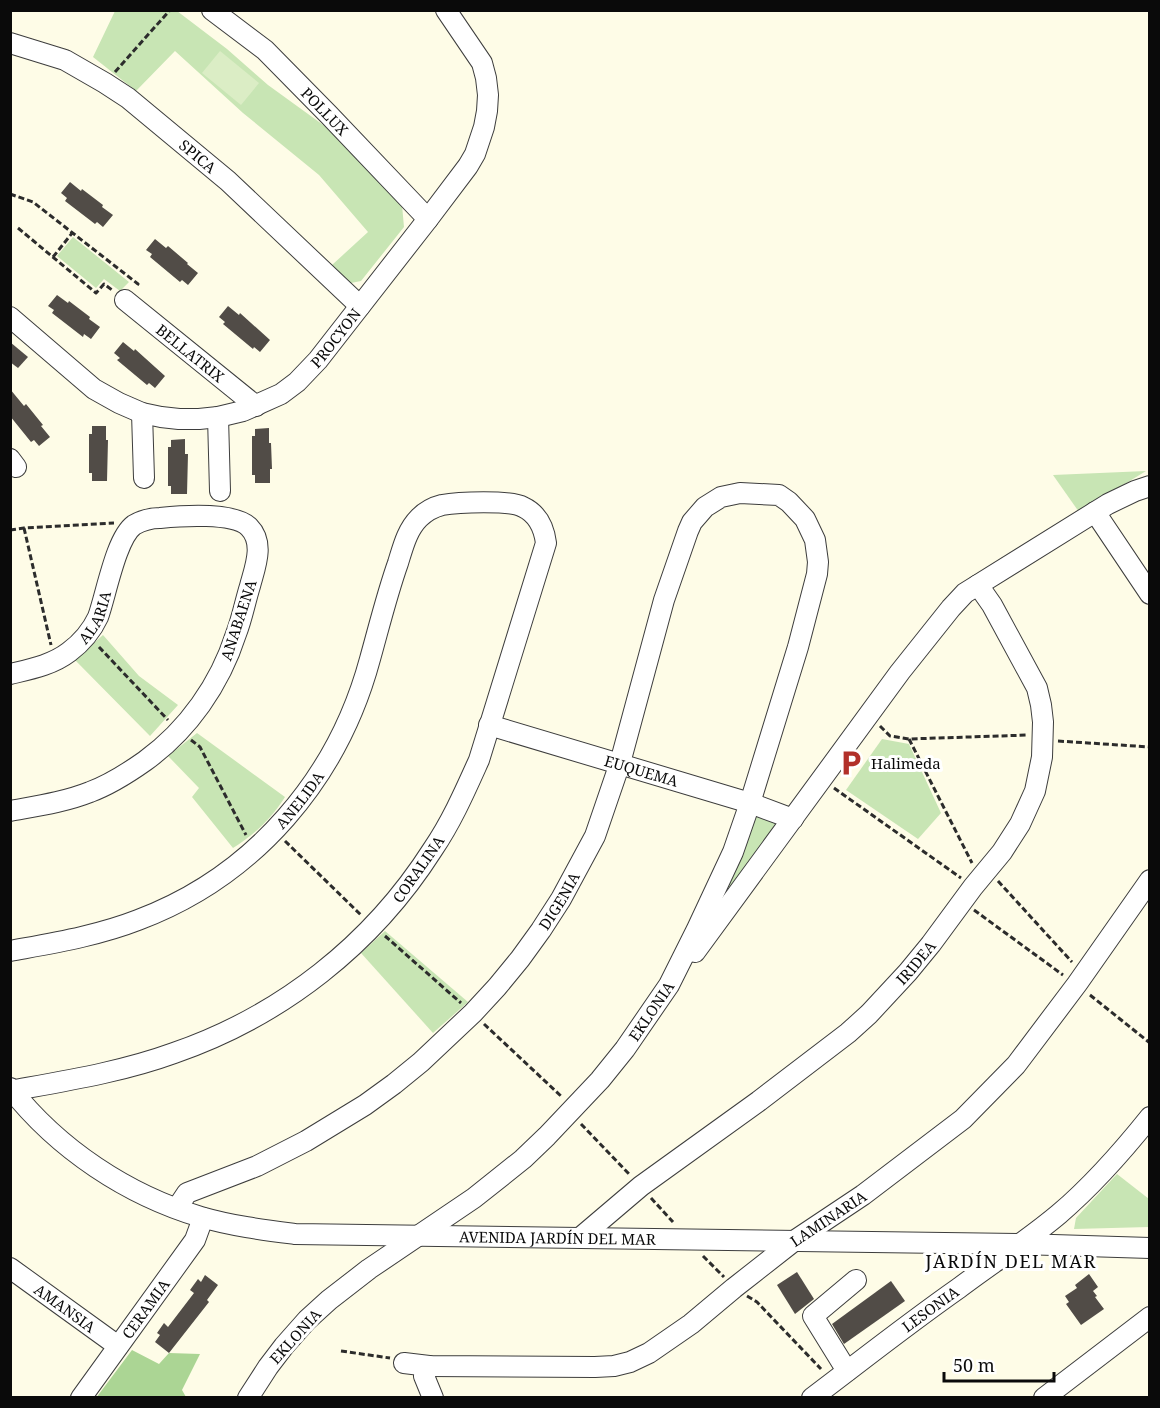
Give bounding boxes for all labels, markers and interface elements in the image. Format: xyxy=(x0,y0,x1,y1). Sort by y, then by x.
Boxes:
street label: POLLUX xyxy=(297,83,353,139)
street label: SPICA xyxy=(175,135,221,178)
street label: PROCYON xyxy=(306,303,365,372)
street label: BELLATRIX xyxy=(152,319,229,386)
street label: ANABAENA xyxy=(216,577,261,663)
street label: ALARIA xyxy=(74,588,115,648)
parking icon: Halimeda xyxy=(836,748,866,778)
street label: EUQUEMA xyxy=(602,750,681,791)
place label: Halimeda xyxy=(871,753,941,773)
street label: ANELIDA xyxy=(271,767,328,833)
street label: CORALINA xyxy=(388,831,449,907)
street label: DIGENIA xyxy=(534,868,584,933)
street label: IRIDEA xyxy=(891,936,940,989)
street label: EKLONIA xyxy=(624,977,678,1045)
street label: LAMINARIA xyxy=(786,1185,870,1251)
street label: AVENIDA JARDÍN DEL MAR xyxy=(459,1226,656,1249)
district label: JARDÍN DEL MAR xyxy=(924,1249,1097,1273)
street label: CERAMIA xyxy=(117,1275,174,1343)
street label: AMANSIA xyxy=(31,1279,100,1337)
street label: LESONIA xyxy=(898,1281,963,1336)
street label: EKLONIA xyxy=(265,1304,325,1368)
scale bar xyxy=(944,1345,1054,1383)
text: 50 m xyxy=(953,1353,995,1377)

